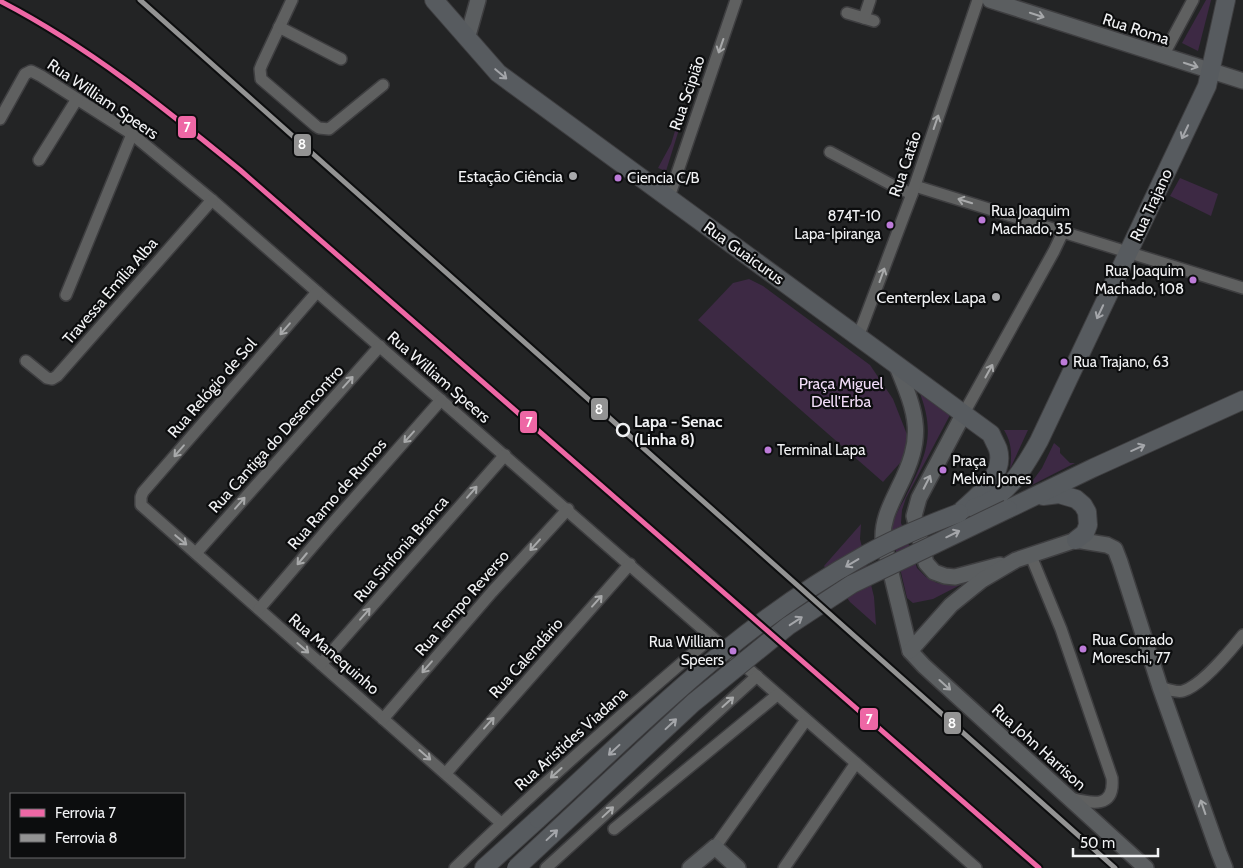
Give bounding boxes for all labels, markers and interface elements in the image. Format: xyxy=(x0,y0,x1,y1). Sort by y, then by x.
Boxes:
street label: Rua Roma xyxy=(1100,9,1172,49)
one-way arrow xyxy=(1029,11,1044,20)
one-way arrow xyxy=(715,38,725,54)
street label: Rua Scipião xyxy=(665,53,709,133)
street label: Rua William Speers xyxy=(44,55,163,143)
one-way arrow xyxy=(1183,61,1199,70)
one-way arrow xyxy=(494,69,507,80)
one-way arrow xyxy=(932,114,942,130)
line badge: 7 xyxy=(177,115,197,139)
text: 7 xyxy=(183,118,191,136)
one-way arrow xyxy=(1180,124,1190,139)
street label: Rua Catão xyxy=(885,128,925,199)
line badge: 8 xyxy=(293,133,312,157)
text: 8 xyxy=(298,135,306,153)
street label: Rua Trajano xyxy=(1126,166,1176,244)
place label: Estação Ciência xyxy=(458,167,563,186)
place label: Ciencia C/B xyxy=(627,169,700,187)
marker: Estação Ciência xyxy=(567,170,579,182)
marker: Ciencia C/B xyxy=(613,173,623,183)
one-way arrow xyxy=(957,196,973,206)
place label: Rua Joaquim Machado, 35 xyxy=(991,202,1072,238)
place label: 874T-10 Lapa-Ipiranga xyxy=(794,207,882,243)
marker: Rua Joaquim Machado, 35 xyxy=(977,215,987,225)
street label: Rua Guaicurus xyxy=(700,217,788,289)
marker: 874T-10 Lapa-Ipiranga xyxy=(885,220,895,230)
street label: Travessa Emília Alba xyxy=(59,234,162,348)
place label: Rua Joaquim Machado, 108 xyxy=(1095,262,1184,298)
one-way arrow xyxy=(878,268,887,283)
marker: Rua Joaquim Machado, 108 xyxy=(1188,275,1198,285)
place label: Centerplex Lapa xyxy=(877,288,986,307)
marker: Centerplex Lapa xyxy=(990,291,1002,303)
one-way arrow xyxy=(1094,304,1104,319)
one-way arrow xyxy=(279,322,291,335)
street label: Rua William Speers xyxy=(384,327,495,427)
street label: Rua Relógio de Sol xyxy=(164,334,261,442)
place label: Rua Trajano, 63 xyxy=(1073,353,1169,371)
marker: Rua Trajano, 63 xyxy=(1059,357,1069,367)
street label: Rua Cantiga do Desencontro xyxy=(205,361,347,517)
one-way arrow xyxy=(984,364,994,378)
park label: Praça Miguel Dell'Erba xyxy=(799,374,884,411)
one-way arrow xyxy=(342,375,354,388)
line badge: 8 xyxy=(590,397,609,421)
text: 8 xyxy=(595,400,603,418)
line badge: 7 xyxy=(519,410,538,434)
place label: Lapa - Senac (Linha 8) xyxy=(634,412,723,449)
text: 7 xyxy=(525,413,533,431)
marker: Lapa - Senac (Linha 8) xyxy=(616,423,630,437)
one-way arrow xyxy=(403,430,415,443)
street label: Rua Ramo de Rumos xyxy=(284,434,391,553)
place label: Terminal Lapa xyxy=(777,441,866,459)
one-way arrow xyxy=(1130,443,1145,452)
one-way arrow xyxy=(173,445,184,458)
marker: Terminal Lapa xyxy=(763,445,773,455)
place label: Praça Melvin Jones xyxy=(952,452,1032,488)
marker: Praça Melvin Jones xyxy=(938,465,948,475)
one-way arrow xyxy=(922,475,932,490)
one-way arrow xyxy=(466,486,478,499)
street label: Rua Sinfonia Branca xyxy=(350,492,452,606)
one-way arrow xyxy=(234,497,246,510)
one-way arrow xyxy=(946,529,961,539)
one-way arrow xyxy=(175,535,188,546)
one-way arrow xyxy=(529,539,541,552)
street label: Rua Tempo Reverso xyxy=(411,546,513,660)
one-way arrow xyxy=(296,552,307,565)
one-way arrow xyxy=(845,558,859,568)
one-way arrow xyxy=(591,595,603,608)
one-way arrow xyxy=(359,608,371,621)
street label: Rua Manequinho xyxy=(285,609,383,699)
street label: Rua Calendário xyxy=(485,614,567,702)
one-way arrow xyxy=(788,615,802,625)
place label: Rua Conrado Moreschi, 77 xyxy=(1092,631,1173,667)
place label: Rua William Speers xyxy=(649,633,724,669)
one-way arrow xyxy=(296,642,309,654)
marker: Rua Conrado Moreschi, 77 xyxy=(1078,644,1088,654)
marker: Rua William Speers xyxy=(728,646,738,656)
one-way arrow xyxy=(422,660,433,673)
one-way arrow xyxy=(938,679,951,691)
street label: Rua Aristides Viadana xyxy=(511,683,631,795)
one-way arrow xyxy=(721,696,734,708)
street label: Rua John Harrison xyxy=(988,700,1090,794)
line badge: 7 xyxy=(859,707,879,731)
text: 7 xyxy=(865,710,873,728)
line badge: 8 xyxy=(943,711,962,735)
text: 8 xyxy=(948,714,956,732)
one-way arrow xyxy=(484,716,495,729)
one-way arrow xyxy=(664,718,677,730)
one-way arrow xyxy=(608,744,621,755)
one-way arrow xyxy=(419,749,432,761)
one-way arrow xyxy=(550,767,563,779)
legend xyxy=(10,793,185,858)
one-way arrow xyxy=(1198,800,1207,816)
text: Ferrovia 7 xyxy=(55,804,116,822)
one-way arrow xyxy=(601,806,614,818)
scale bar xyxy=(1073,826,1158,858)
text: Ferrovia 8 xyxy=(55,829,118,847)
one-way arrow xyxy=(545,829,558,841)
text: 50 m xyxy=(1080,834,1115,852)

